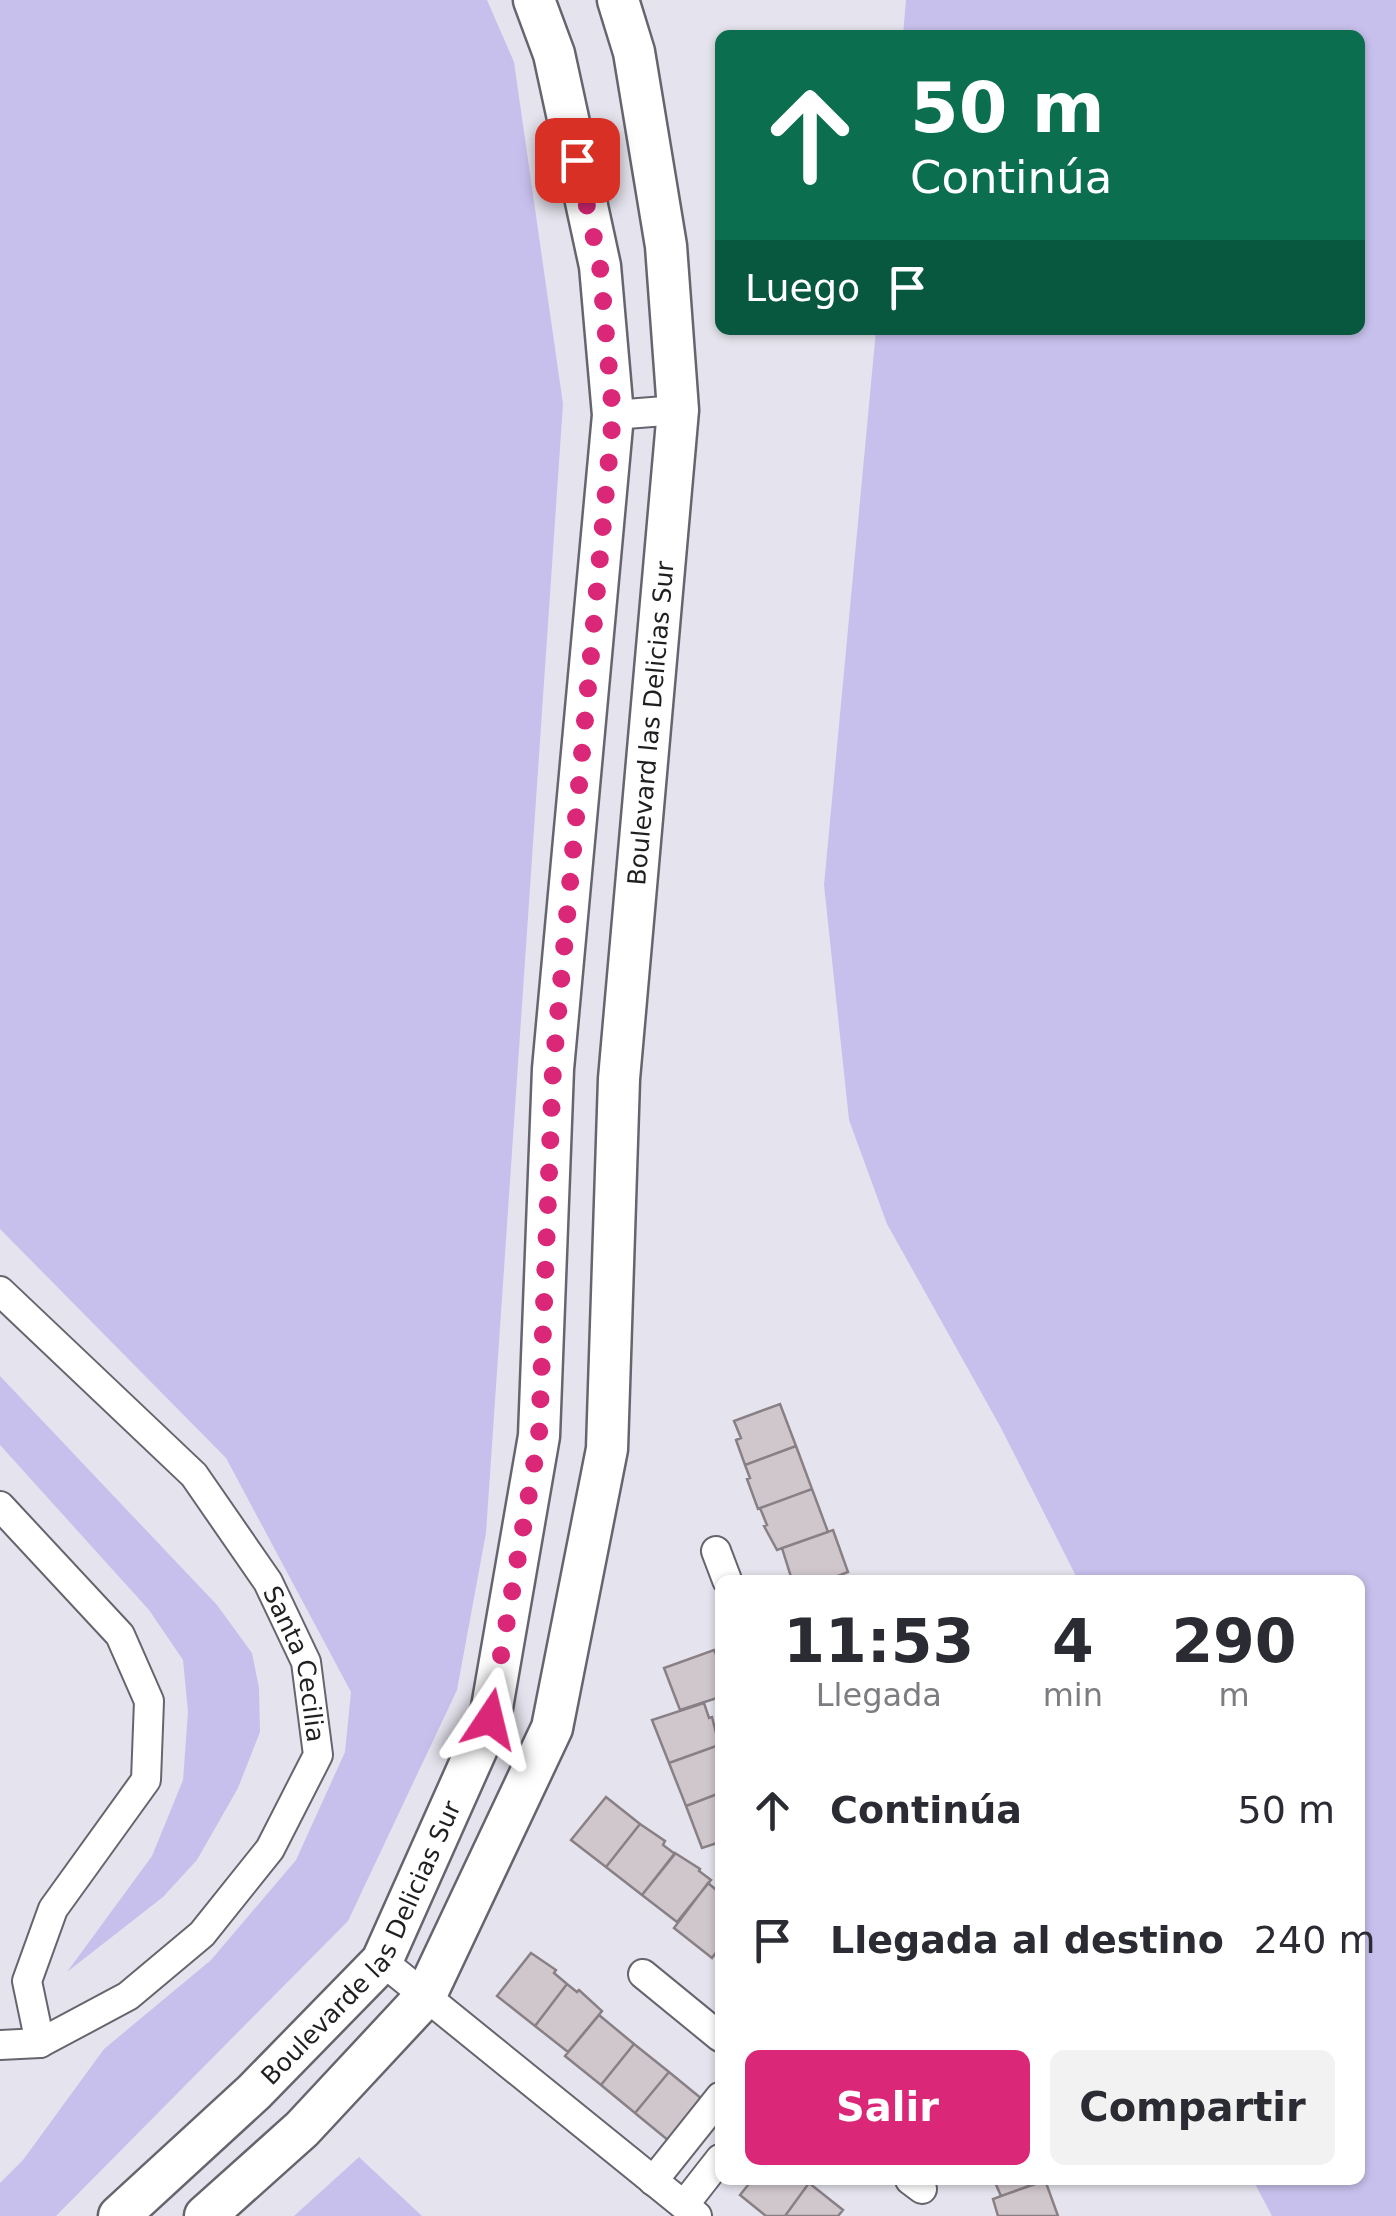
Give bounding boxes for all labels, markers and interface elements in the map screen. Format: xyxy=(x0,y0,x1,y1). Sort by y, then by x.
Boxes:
text: 50 m xyxy=(910,67,1105,149)
icon: ahead xyxy=(745,70,875,200)
pin xyxy=(535,118,620,203)
icon: arrive xyxy=(550,133,605,188)
text: Continúa xyxy=(910,151,1112,204)
icon: arrive xyxy=(880,260,935,315)
text: Luego xyxy=(745,266,860,310)
street label: Boulevard las Delicias Sur xyxy=(622,559,679,886)
street label: Santa Cecilia xyxy=(257,1581,331,1744)
text: 11:53 xyxy=(783,1606,974,1676)
text: 4 xyxy=(1052,1606,1094,1676)
text: 290 xyxy=(1171,1606,1297,1676)
position arrow xyxy=(438,1667,542,1771)
text: Llegada xyxy=(816,1676,942,1714)
text: min xyxy=(1043,1676,1103,1714)
text: m xyxy=(1218,1676,1250,1714)
icon: ahead xyxy=(745,1783,800,1838)
text: Continúa xyxy=(830,1788,1022,1832)
text: 50 m xyxy=(1238,1788,1335,1832)
street label: Boulevarde las Delicias Sur xyxy=(255,1796,466,2090)
icon: arrive xyxy=(745,1913,800,1968)
text: Llegada al destino xyxy=(830,1918,1224,1962)
text: 240 m xyxy=(1254,1918,1375,1962)
button: Salir xyxy=(745,2050,1030,2165)
button: Compartir xyxy=(1050,2050,1335,2165)

